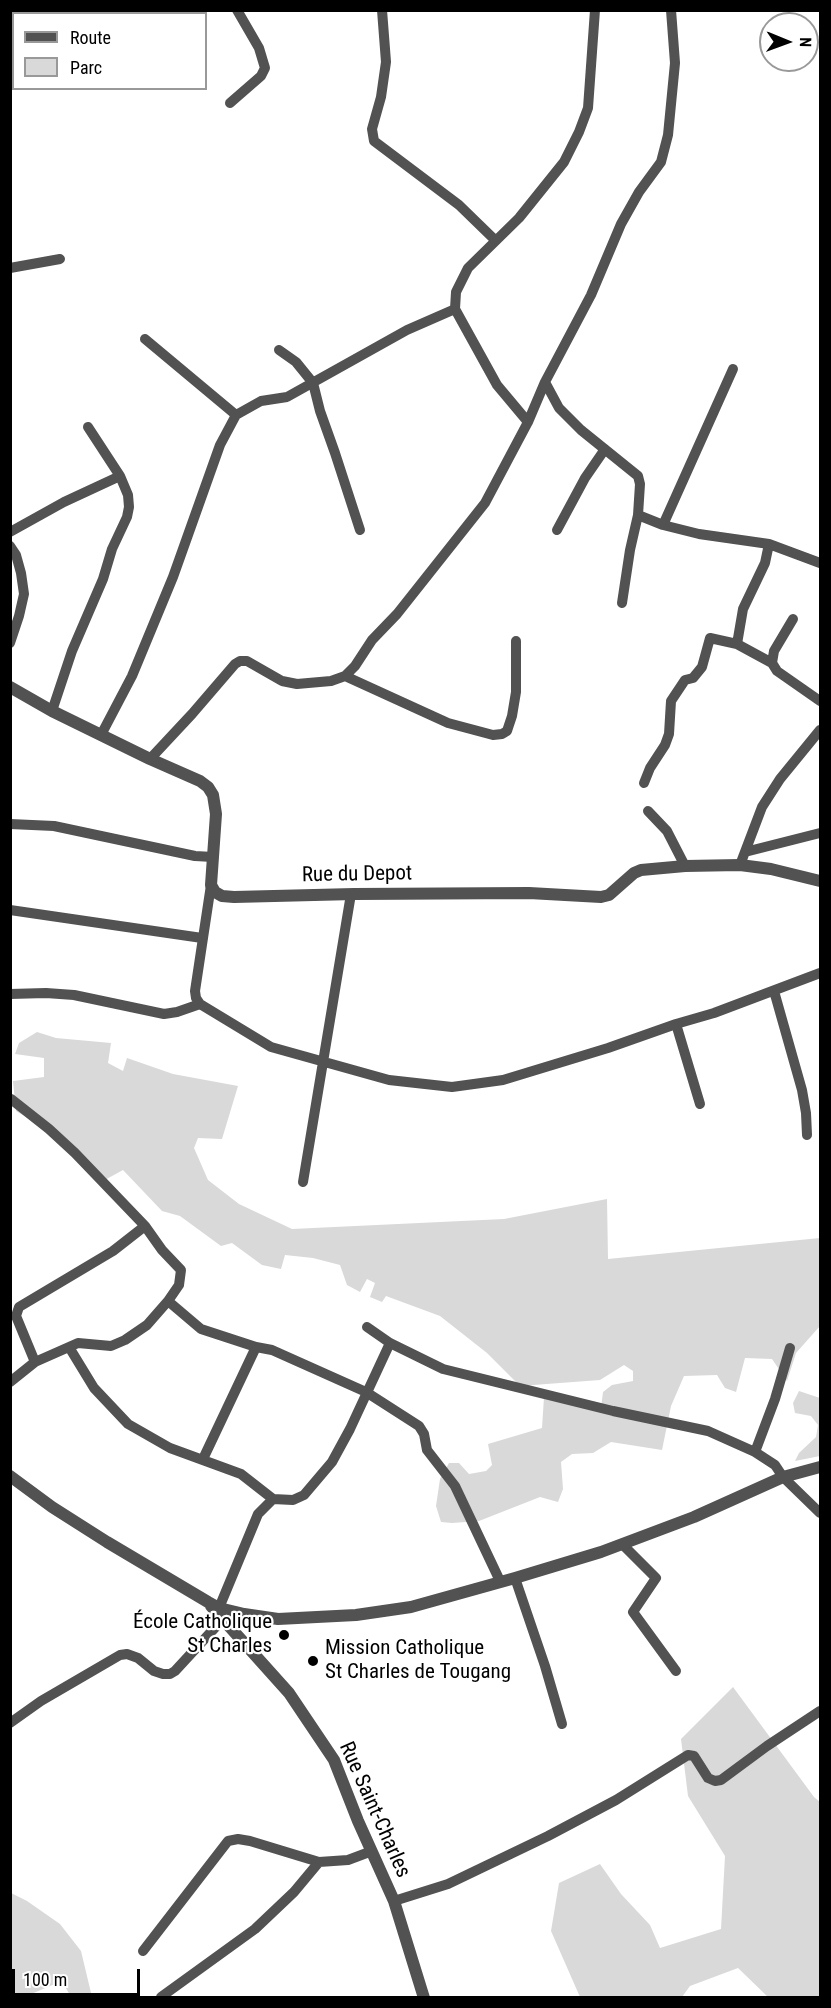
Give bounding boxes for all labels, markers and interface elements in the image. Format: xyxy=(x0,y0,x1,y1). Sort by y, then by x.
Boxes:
legend xyxy=(12,12,207,90)
north arrow xyxy=(759,12,819,72)
text: Route xyxy=(70,27,111,48)
text: N xyxy=(796,37,815,47)
text: Parc xyxy=(70,57,102,78)
street label: Rue du Depot xyxy=(302,861,412,889)
place label: École Catholique St Charles xyxy=(133,1610,272,1660)
marker: École Catholique St Charles xyxy=(277,1628,291,1642)
place label: Mission Catholique St Charles de Tougang xyxy=(325,1636,511,1686)
marker: Mission Catholique St Charles de Tougang xyxy=(306,1654,320,1668)
street label: Rue Saint-Charles xyxy=(333,1738,415,1882)
scale bar xyxy=(15,1957,142,1995)
text: 100 m xyxy=(23,1969,67,1990)

